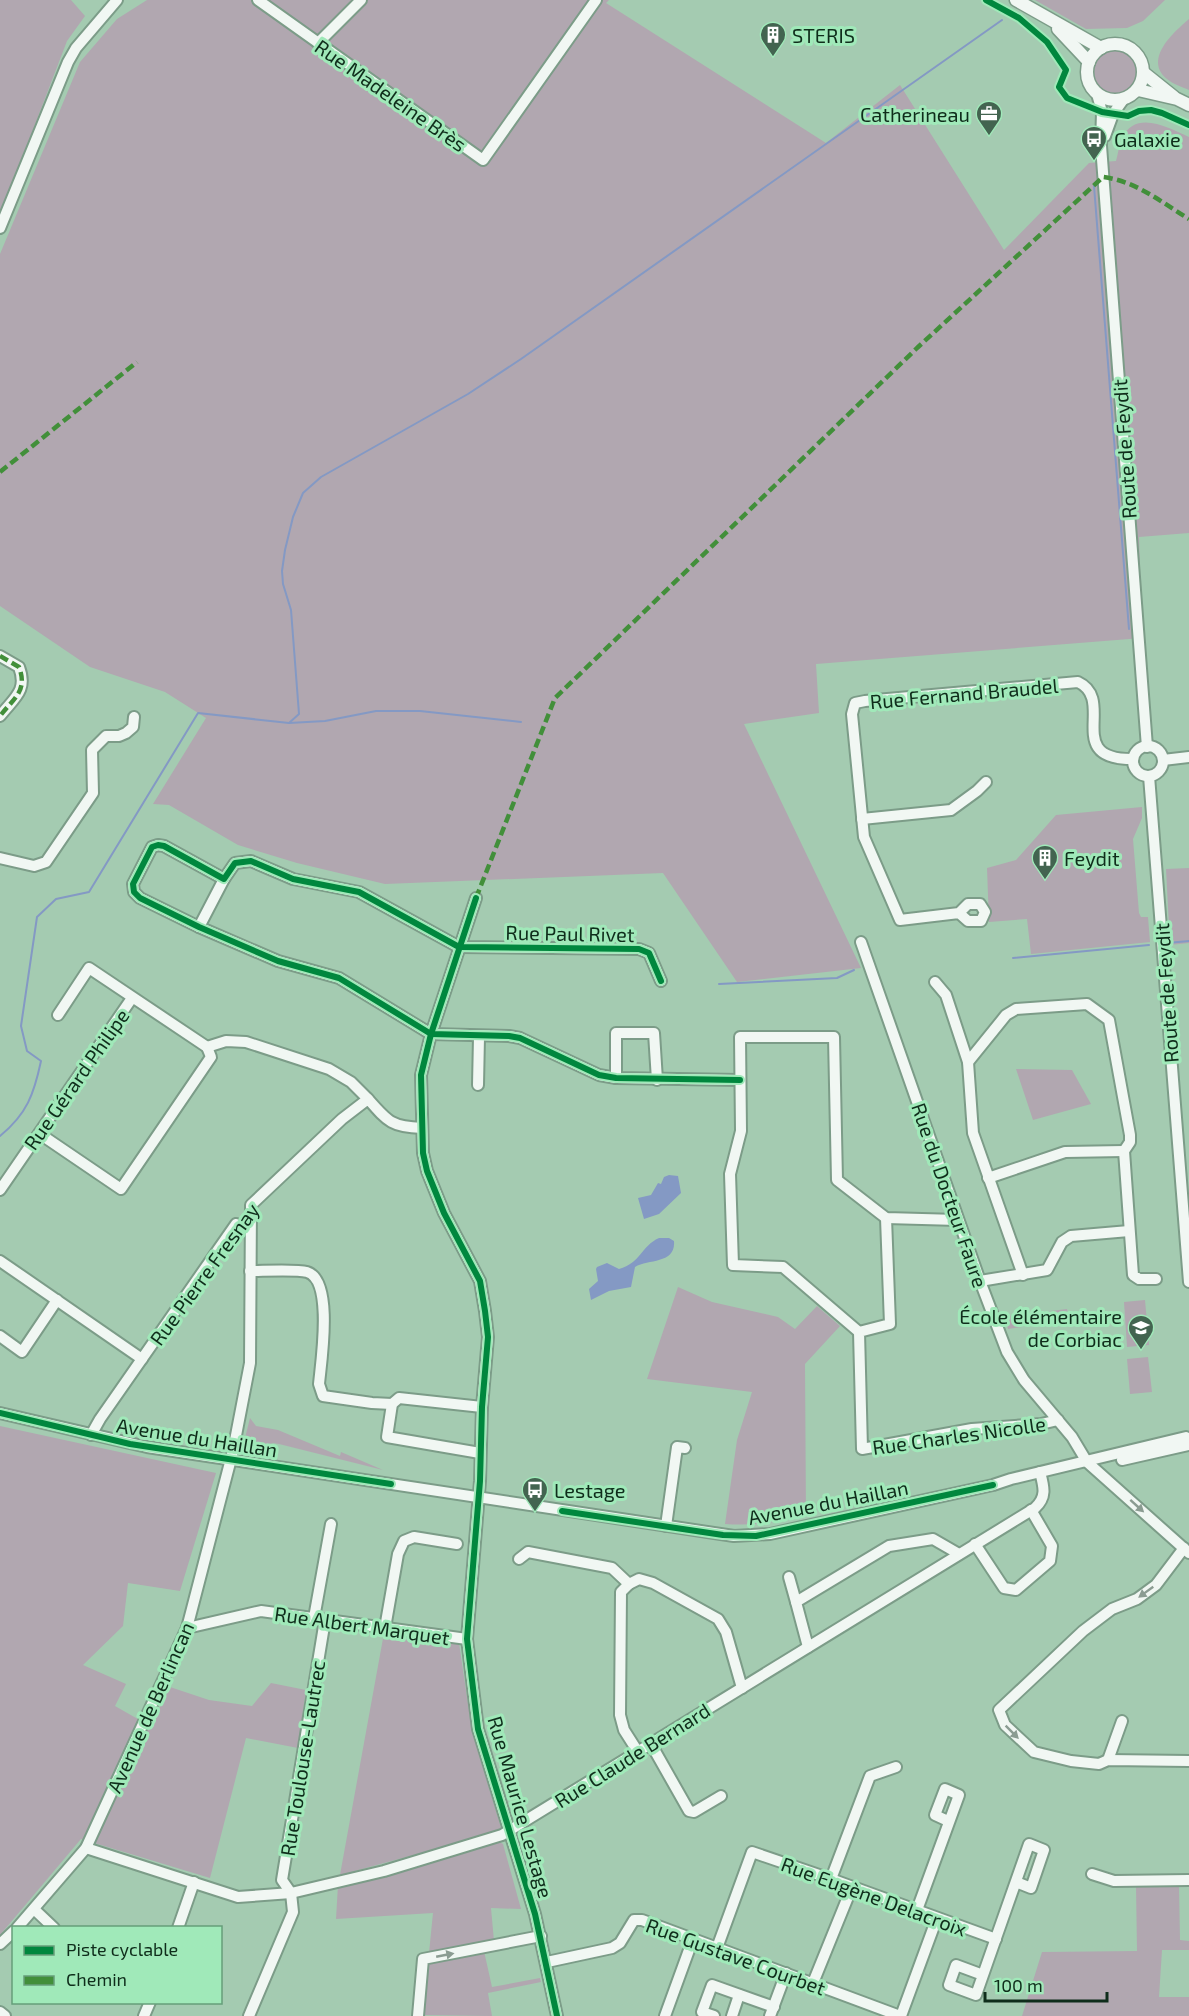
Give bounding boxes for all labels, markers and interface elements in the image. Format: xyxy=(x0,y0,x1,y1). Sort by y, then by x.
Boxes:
building icon: STERIS xyxy=(758,20,788,58)
place label: STERIS xyxy=(792,23,855,47)
street label: Rue Madeleine Brès xyxy=(311,34,471,156)
office icon: Catherineau xyxy=(974,99,1004,137)
place label: Catherineau xyxy=(860,102,970,126)
bus stop icon: Galaxie xyxy=(1079,124,1109,162)
place label: Galaxie xyxy=(1114,127,1181,151)
street label: Route de Feydit xyxy=(1107,378,1141,520)
street label: Rue Fernand Braudel xyxy=(869,673,1059,713)
building icon: Feydit xyxy=(1030,843,1060,881)
place label: Feydit xyxy=(1064,846,1120,870)
street label: Rue Paul Rivet xyxy=(505,920,635,946)
street label: Route de Feydit xyxy=(1149,922,1183,1064)
street label: Rue Gérard Philipe xyxy=(18,1004,134,1154)
street label: Rue du Docteur Faure xyxy=(907,1100,993,1290)
street label: Rue Pierre Fresnay xyxy=(144,1198,264,1350)
place label: École élémentaire de Corbiac xyxy=(959,1304,1122,1351)
school or university icon: École élémentaire de Corbiac xyxy=(1126,1313,1156,1351)
street label: Rue Charles Nicolle xyxy=(871,1411,1047,1459)
street label: Avenue du Haillan xyxy=(115,1412,279,1462)
bus stop icon: Lestage xyxy=(520,1475,550,1513)
street label: Avenue du Haillan xyxy=(746,1475,910,1529)
place label: Lestage xyxy=(554,1478,626,1502)
one-way arrow xyxy=(1129,1499,1144,1512)
one-way arrow xyxy=(1138,1586,1154,1598)
street label: Rue Albert Marquet xyxy=(273,1601,451,1649)
street label: Avenue de Berlincan xyxy=(102,1618,198,1796)
street label: Rue Toulouse-Lautrec xyxy=(275,1658,329,1858)
street label: Rue Claude Bernard xyxy=(550,1698,714,1812)
street label: Rue Maurice Lestage xyxy=(484,1713,558,1901)
one-way arrow xyxy=(1005,1725,1019,1740)
street label: Rue Eugène Delacroix xyxy=(778,1851,970,1941)
street label: Rue Gustave Courbet xyxy=(643,1912,829,2000)
legend xyxy=(12,1926,222,2004)
text: Piste cyclable xyxy=(66,1938,178,1960)
one-way arrow xyxy=(435,1950,454,1959)
scale bar xyxy=(985,1965,1106,2003)
text: Chemin xyxy=(66,1968,127,1990)
text: 100 m xyxy=(994,1974,1043,1996)

